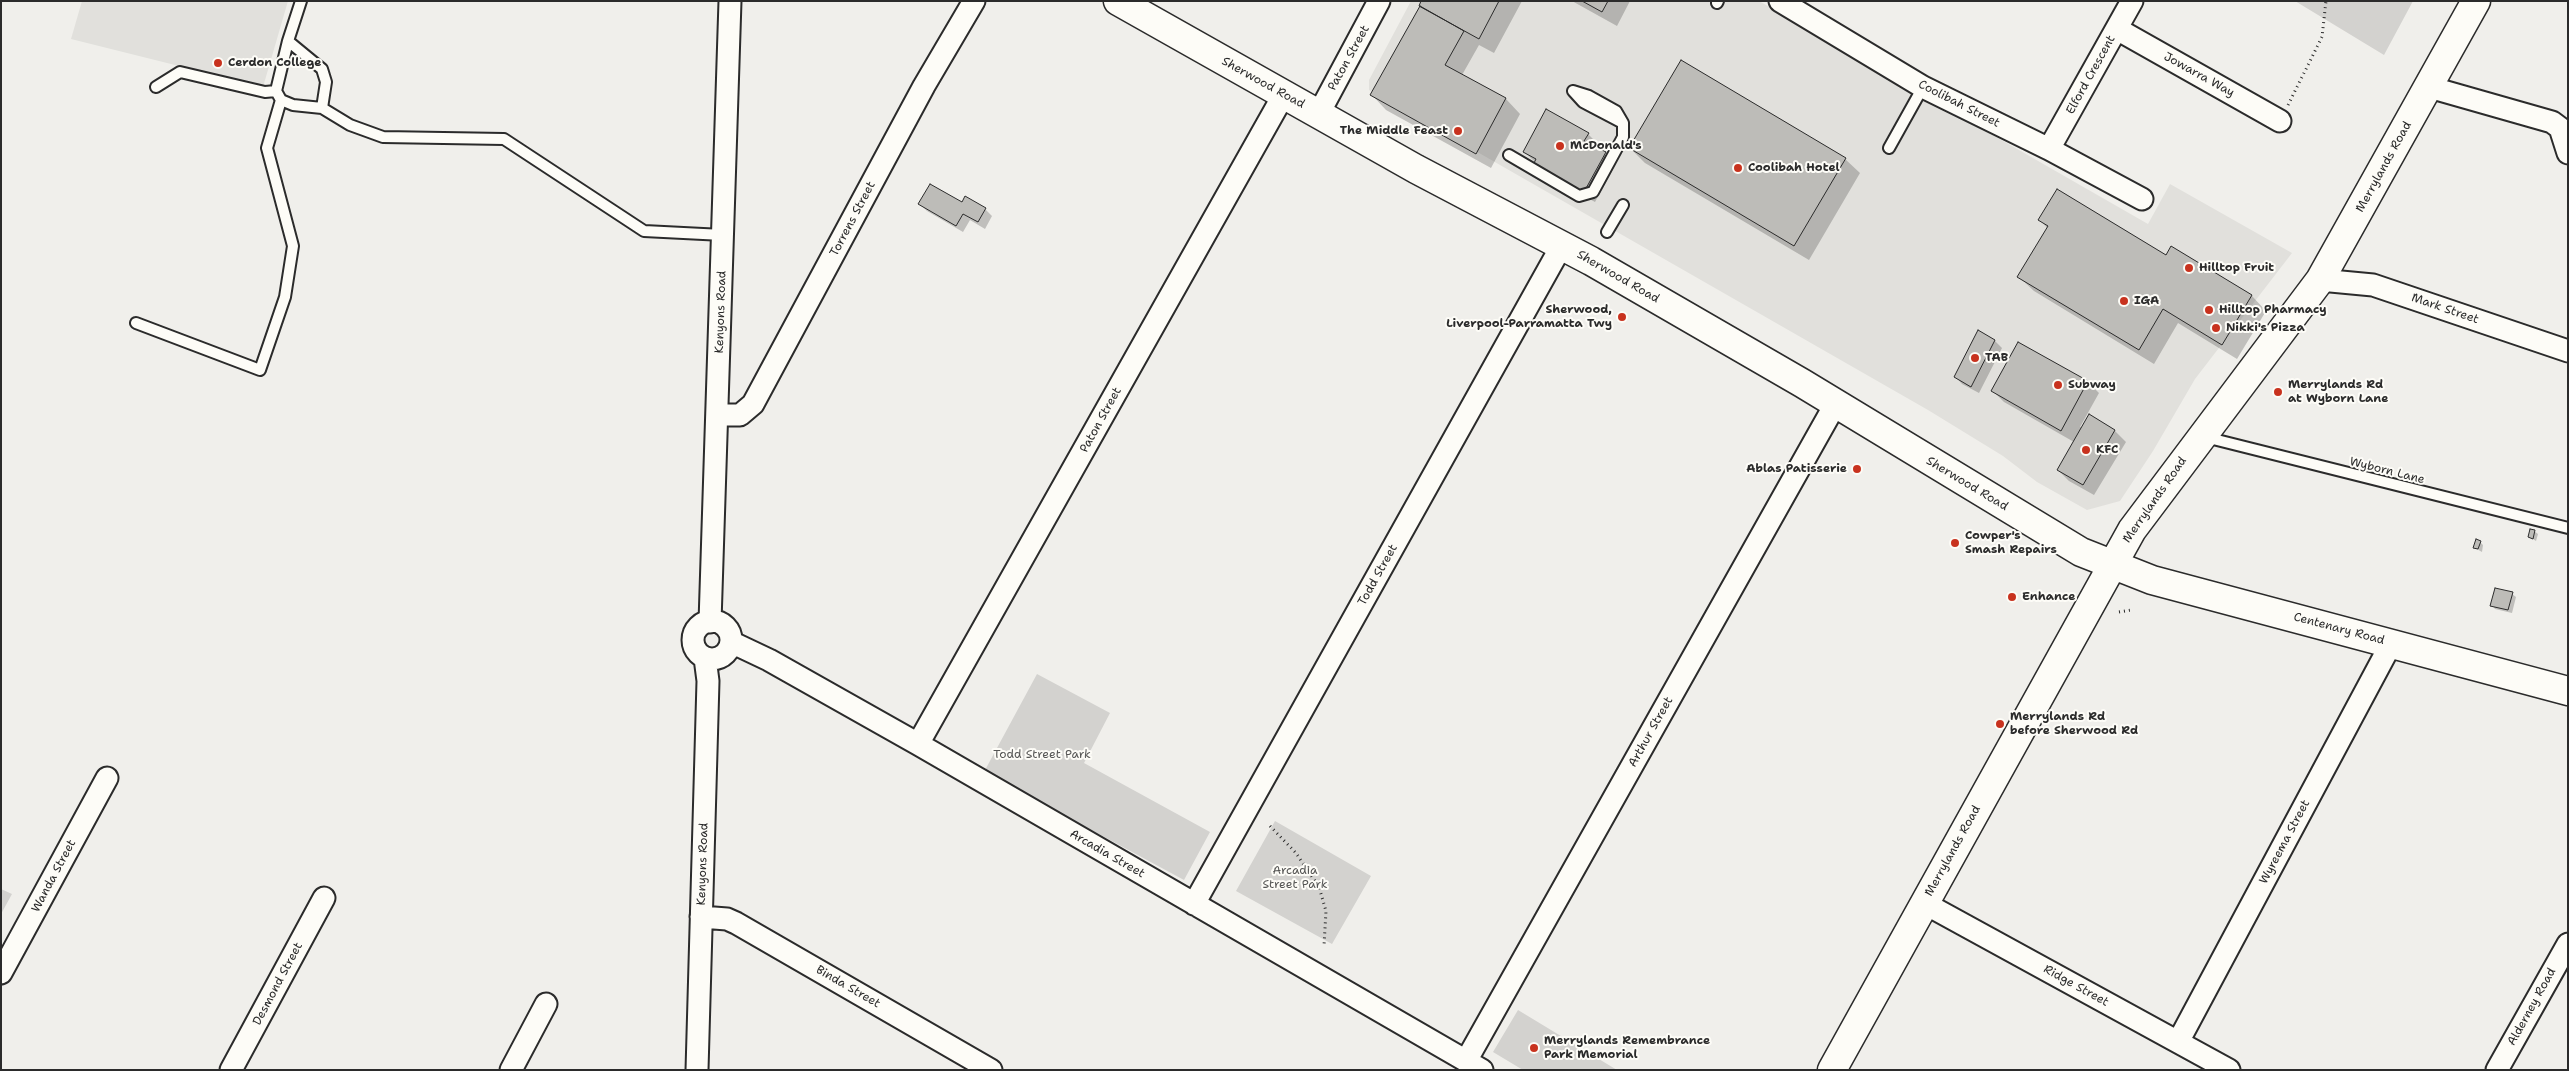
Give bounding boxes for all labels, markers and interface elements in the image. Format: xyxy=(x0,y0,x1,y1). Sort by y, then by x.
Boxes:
street label: Paton Street xyxy=(1325,23,1373,93)
street label: Elford Crescent xyxy=(2063,33,2119,117)
street label: Jowarra Way xyxy=(2161,50,2237,100)
street label: Sherwood Road xyxy=(1219,54,1307,112)
place label: Cerdon College xyxy=(228,56,321,70)
marker: Cerdon College xyxy=(212,57,224,69)
street label: Coolibah Street xyxy=(1916,77,2002,131)
street label: Merrylands Road xyxy=(2353,119,2415,215)
place label: The Middle Feast xyxy=(1340,124,1448,138)
marker: The Middle Feast xyxy=(1452,125,1464,137)
place label: McDonald's xyxy=(1570,139,1642,153)
marker: McDonald's xyxy=(1554,140,1566,152)
place label: Coolibah Hotel xyxy=(1748,161,1840,175)
marker: Coolibah Hotel xyxy=(1732,162,1744,174)
street label: Torrens Street xyxy=(827,179,879,259)
street label: Sherwood Road xyxy=(1574,248,1662,306)
place label: Hilltop Fruit xyxy=(2199,261,2274,275)
marker: Hilltop Fruit xyxy=(2183,262,2195,274)
street label: Kenyons Road xyxy=(712,270,730,354)
street label: Mark Street xyxy=(2409,291,2481,327)
place label: IGA xyxy=(2134,294,2159,308)
marker: IGA xyxy=(2118,295,2130,307)
place label: Sherwood, Liverpool-Parramatta Twy xyxy=(1446,303,1612,331)
place label: Hilltop Pharmacy xyxy=(2219,303,2327,317)
marker: Hilltop Pharmacy xyxy=(2203,304,2215,316)
marker: Sherwood, Liverpool-Parramatta Twy xyxy=(1616,311,1628,323)
place label: Nikki's Pizza xyxy=(2226,321,2305,335)
marker: Nikki's Pizza xyxy=(2210,322,2222,334)
place label: TAB xyxy=(1985,351,2008,365)
marker: TAB xyxy=(1969,352,1981,364)
place label: Subway xyxy=(2068,378,2116,392)
place label: Merrylands Rd at Wyborn Lane xyxy=(2288,378,2388,406)
marker: Subway xyxy=(2052,379,2064,391)
street label: Paton Street xyxy=(1077,385,1125,455)
marker: Merrylands Rd at Wyborn Lane xyxy=(2272,386,2284,398)
place label: KFC xyxy=(2096,443,2118,457)
marker: KFC xyxy=(2080,444,2092,456)
street label: Sherwood Road xyxy=(1924,454,2010,514)
street label: Merrylands Road xyxy=(2120,454,2190,546)
street label: Wyborn Lane xyxy=(2348,455,2426,487)
place label: Ablas Patisserie xyxy=(1746,462,1847,476)
marker: Ablas Patisserie xyxy=(1851,463,1863,475)
place label: Cowper's Smash Repairs xyxy=(1965,529,2057,557)
marker: Cowper's Smash Repairs xyxy=(1949,537,1961,549)
street label: Todd Street xyxy=(1355,542,1401,608)
place label: Enhance xyxy=(2022,590,2075,604)
marker: Enhance xyxy=(2006,591,2018,603)
street label: Centenary Road xyxy=(2292,610,2386,648)
street label: Arthur Street xyxy=(1626,694,1676,770)
place label: Merrylands Rd before Sherwood Rd xyxy=(2010,710,2138,738)
marker: Merrylands Rd before Sherwood Rd xyxy=(1994,718,2006,730)
park label: Todd Street Park xyxy=(993,748,1091,762)
street label: Wyreema Street xyxy=(2257,797,2313,887)
street label: Merrylands Road xyxy=(1922,803,1984,899)
street label: Kenyons Road xyxy=(694,822,712,906)
street label: Arcadia Street xyxy=(1067,827,1147,881)
street label: Wanda Street xyxy=(29,837,79,915)
park label: Arcadia Street Park xyxy=(1262,864,1328,892)
street label: Desmond Street xyxy=(250,940,306,1028)
street label: Ridge Street xyxy=(2041,962,2111,1010)
street label: Binda Street xyxy=(813,963,883,1011)
street label: Alderney Road xyxy=(2505,966,2559,1048)
place label: Merrylands Remembrance Park Memorial xyxy=(1544,1034,1710,1062)
marker: Merrylands Remembrance Park Memorial xyxy=(1528,1042,1540,1054)

